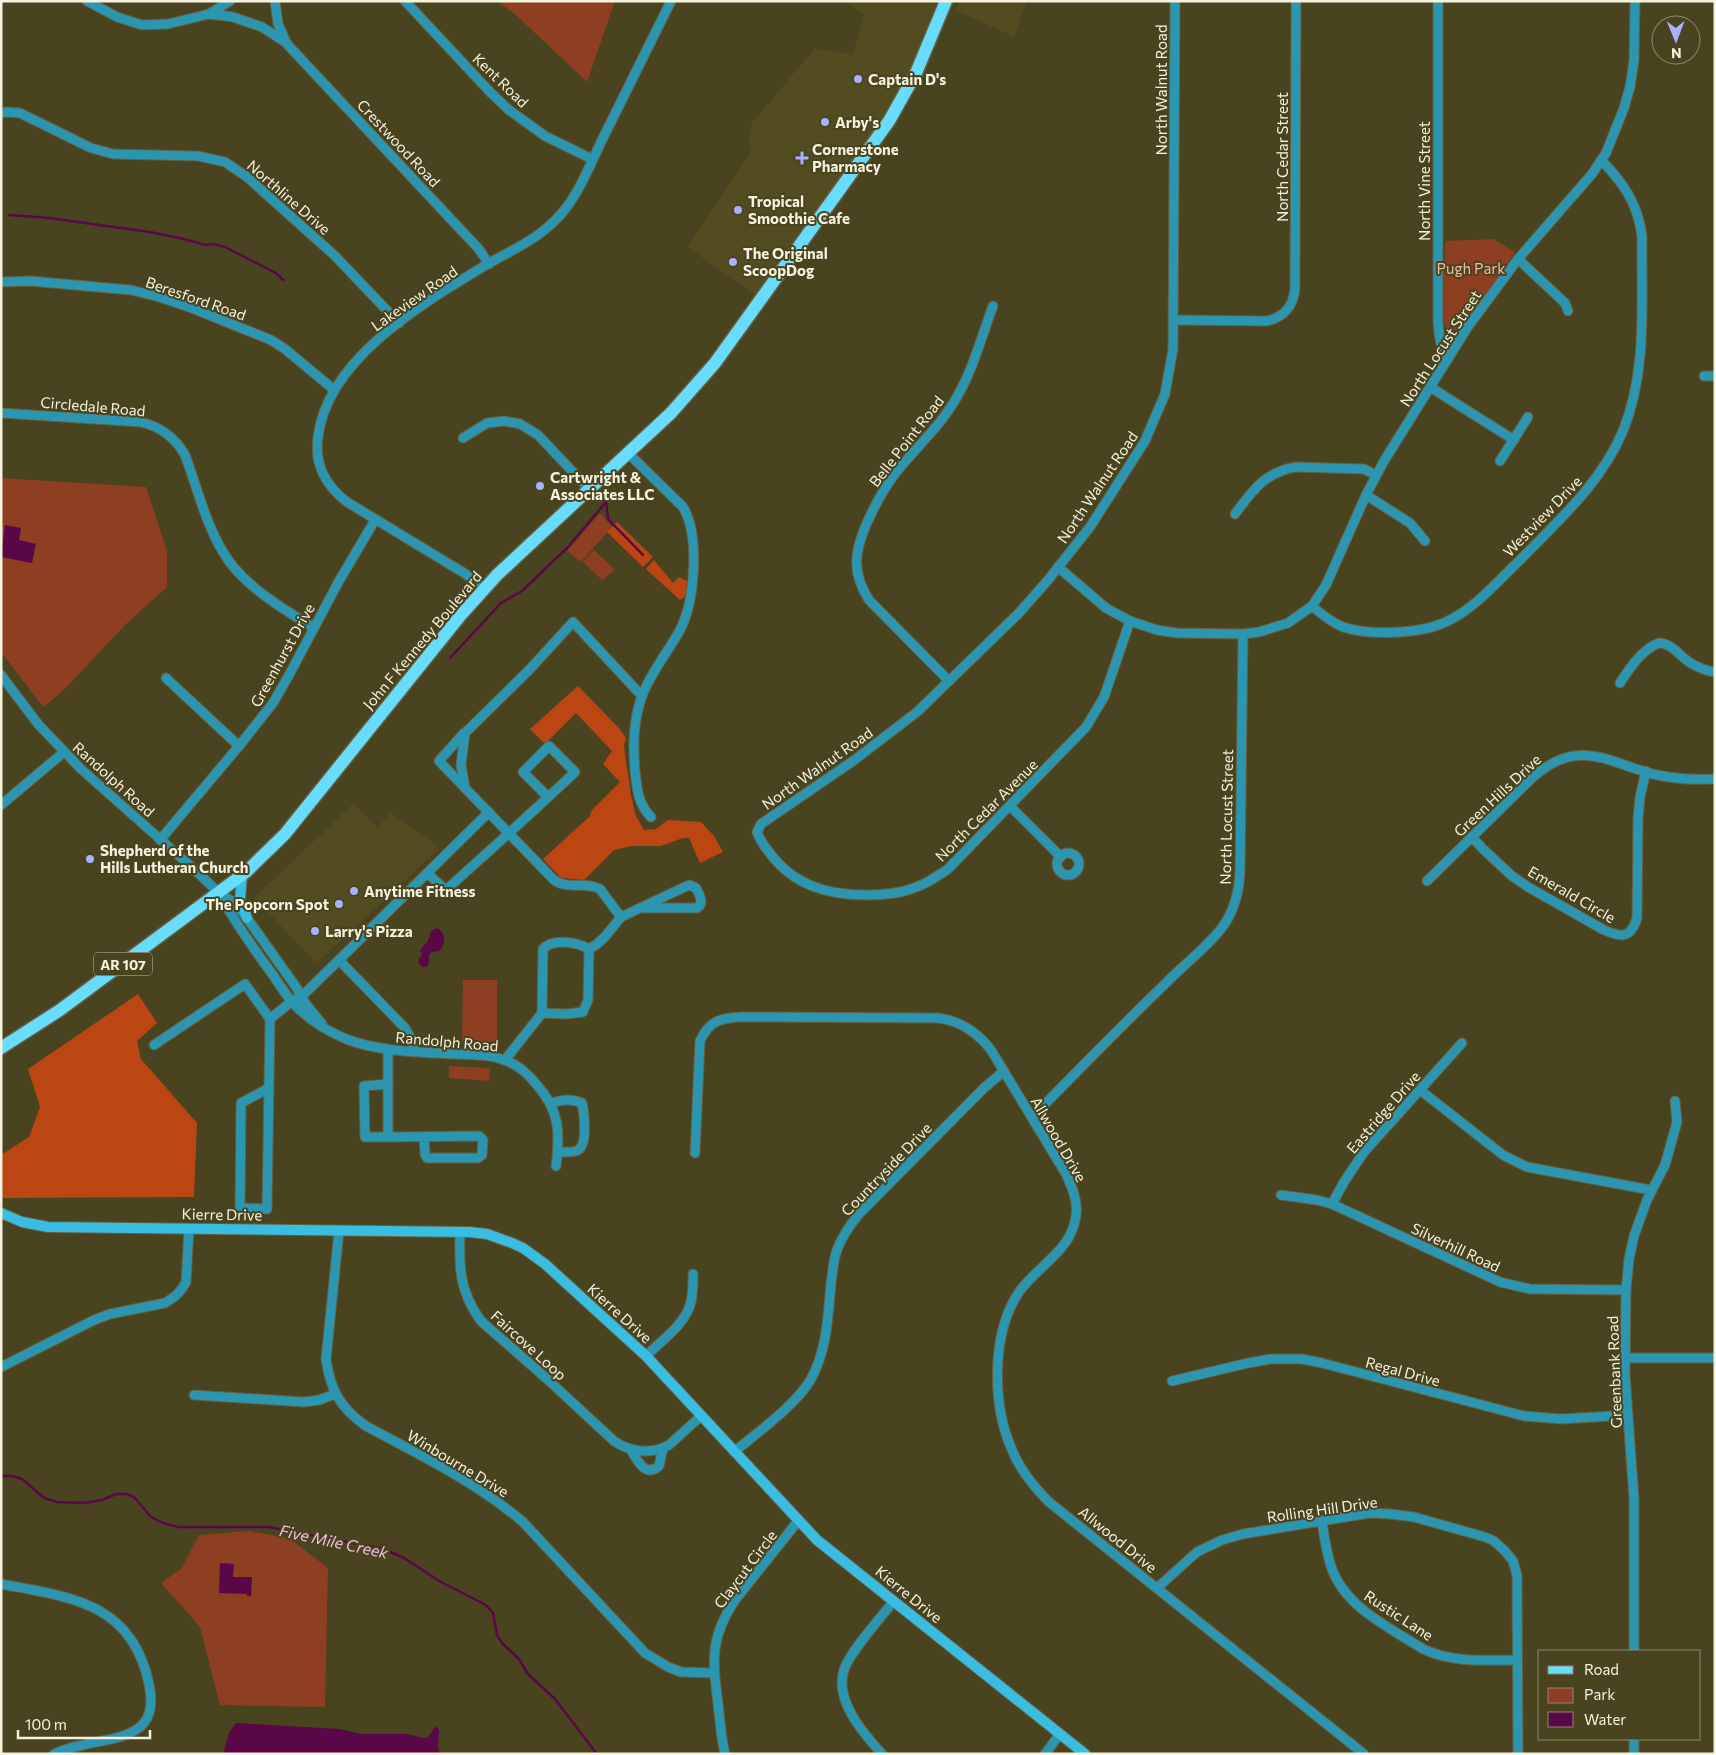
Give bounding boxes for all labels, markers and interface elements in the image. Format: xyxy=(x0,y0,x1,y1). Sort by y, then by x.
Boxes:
north arrow xyxy=(1651,15,1701,65)
street label: North Walnut Road xyxy=(1152,24,1170,156)
text: N xyxy=(1671,45,1682,62)
street label: Kent Road xyxy=(470,49,532,111)
place label: Captain D's xyxy=(868,70,946,88)
marker: Captain D's xyxy=(852,73,864,85)
street label: North Cedar Street xyxy=(1273,92,1291,222)
street label: Crestwood Road xyxy=(354,96,444,190)
place label: Arby's xyxy=(835,113,879,131)
marker: Arby's xyxy=(819,116,831,128)
street label: North Vine Street xyxy=(1415,121,1433,241)
place label: Cornerstone Pharmacy xyxy=(812,140,899,175)
marker: Cornerstone Pharmacy xyxy=(796,152,808,164)
street label: Northline Drive xyxy=(244,156,334,238)
place label: Tropical Smoothie Cafe xyxy=(748,192,850,227)
marker: Tropical Smoothie Cafe xyxy=(732,204,744,216)
place label: The Original ScoopDog xyxy=(743,244,828,279)
marker: The Original ScoopDog xyxy=(727,256,739,268)
park label: Pugh Park xyxy=(1437,259,1505,277)
street label: Lakeview Road xyxy=(367,262,461,334)
street label: Beresford Road xyxy=(143,272,249,324)
street label: North Locust Street xyxy=(1396,286,1484,410)
street label: Circledale Road xyxy=(40,392,146,420)
street label: Belle Point Road xyxy=(865,392,947,490)
street label: North Walnut Road xyxy=(1053,428,1141,546)
place label: Cartwright & Associates LLC xyxy=(550,468,654,503)
street label: Westview Drive xyxy=(1499,472,1585,560)
marker: Cartwright & Associates LLC xyxy=(534,480,546,492)
street label: John F Kennedy Boulevard xyxy=(359,567,485,713)
street label: Greenhurst Drive xyxy=(246,600,318,710)
street label: North Walnut Road xyxy=(758,723,876,813)
street label: Randolph Road xyxy=(70,738,158,820)
street label: North Locust Street xyxy=(1216,749,1236,885)
street label: Green Hills Drive xyxy=(1450,750,1544,840)
street label: North Cedar Avenue xyxy=(931,755,1041,865)
place label: Shepherd of the Hills Lutheran Church xyxy=(100,841,249,876)
marker: Shepherd of the Hills Lutheran Church xyxy=(84,853,96,865)
street label: Emerald Circle xyxy=(1525,862,1619,926)
place label: Anytime Fitness xyxy=(364,882,476,900)
marker: Anytime Fitness xyxy=(348,885,360,897)
place label: The Popcorn Spot xyxy=(205,895,329,913)
marker: The Popcorn Spot xyxy=(333,898,345,910)
place label: Larry's Pizza xyxy=(325,922,413,940)
marker: Larry's Pizza xyxy=(309,925,321,937)
road number: AR 107 xyxy=(94,952,152,976)
street label: Randolph Road xyxy=(395,1028,499,1054)
street label: Eastridge Drive xyxy=(1342,1067,1424,1157)
street label: Allwood Drive xyxy=(1027,1093,1091,1185)
street label: Countryside Drive xyxy=(837,1119,935,1219)
street label: Kierre Drive xyxy=(182,1204,263,1224)
street label: Silverhill Road xyxy=(1409,1219,1503,1275)
street label: Kierre Drive xyxy=(584,1279,656,1347)
street label: Faircove Loop xyxy=(488,1306,571,1384)
street label: Greenbank Road xyxy=(1603,1315,1625,1429)
street label: Regal Drive xyxy=(1364,1352,1442,1390)
street label: Winbourne Drive xyxy=(404,1426,512,1501)
street label: Rolling Hill Drive xyxy=(1266,1492,1379,1526)
street label: Allwood Drive xyxy=(1075,1502,1161,1576)
water label: Five Mile Creek xyxy=(278,1520,390,1562)
street label: Claycut Circle xyxy=(710,1526,780,1612)
street label: Kierre Drive xyxy=(872,1562,946,1626)
street label: Rustic Lane xyxy=(1361,1586,1437,1644)
legend xyxy=(1538,1650,1701,1740)
text: Road xyxy=(1584,1660,1619,1678)
text: Park xyxy=(1584,1685,1615,1703)
scale bar xyxy=(18,1708,150,1740)
text: Water xyxy=(1584,1710,1626,1728)
text: 100 m xyxy=(25,1715,67,1733)

